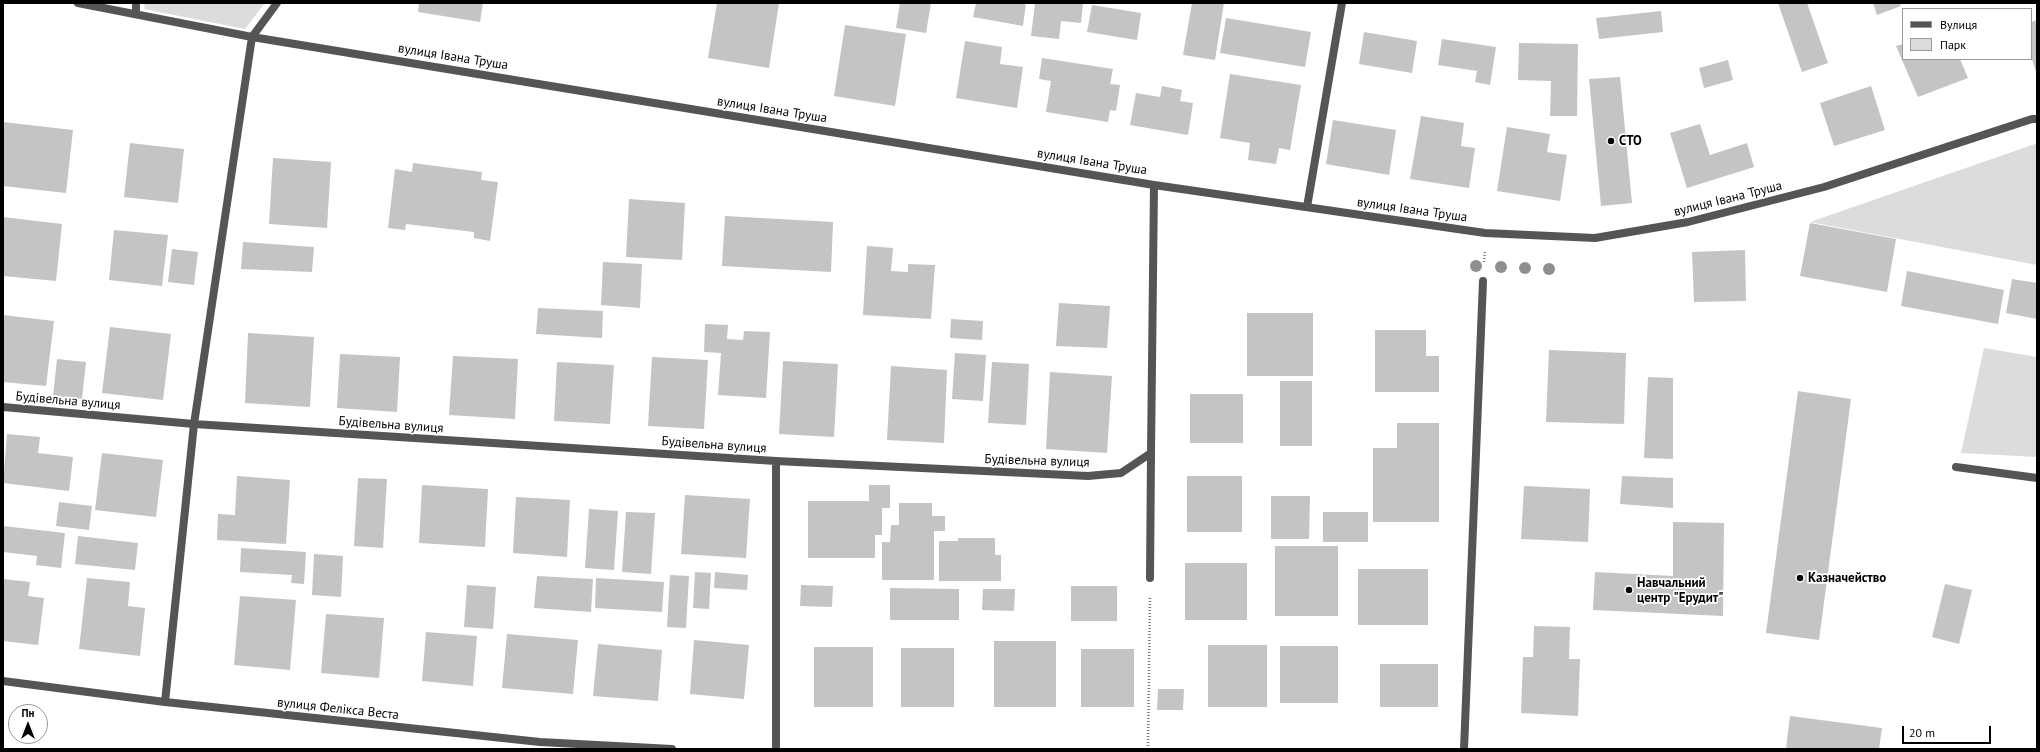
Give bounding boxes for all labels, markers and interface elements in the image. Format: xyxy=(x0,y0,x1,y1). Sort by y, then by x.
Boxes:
legend xyxy=(1902,8,2032,60)
text: Вулиця xyxy=(1940,17,1977,32)
text: Парк xyxy=(1940,37,1966,52)
street label: вулиця Івана Труша xyxy=(397,41,509,73)
street label: вулиця Івана Труша xyxy=(716,94,828,126)
place label: СТО xyxy=(1619,133,1642,149)
marker: СТО xyxy=(1606,136,1616,146)
street label: вулиця Івана Труша xyxy=(1036,146,1148,178)
street label: вулиця Івана Труша xyxy=(1672,178,1784,220)
street label: вулиця Івана Труша xyxy=(1356,195,1468,225)
street label: Будівельна вулиця xyxy=(15,389,121,413)
street label: Будівельна вулиця xyxy=(338,414,444,436)
street label: Будівельна вулиця xyxy=(661,434,767,456)
street label: Будівельна вулиця xyxy=(984,451,1090,471)
place label: Казначейство xyxy=(1808,570,1886,586)
marker: Казначейство xyxy=(1795,573,1805,583)
place label: Навчальний центр "Ерудит" xyxy=(1637,575,1723,606)
marker: Навчальний центр "Ерудит" xyxy=(1624,585,1634,595)
street label: вулиця Фелікса Веста xyxy=(276,695,400,723)
north arrow xyxy=(8,704,48,744)
text: Пн xyxy=(22,706,34,720)
scale bar xyxy=(1904,718,1993,744)
text: 20 m xyxy=(1909,725,1935,740)

